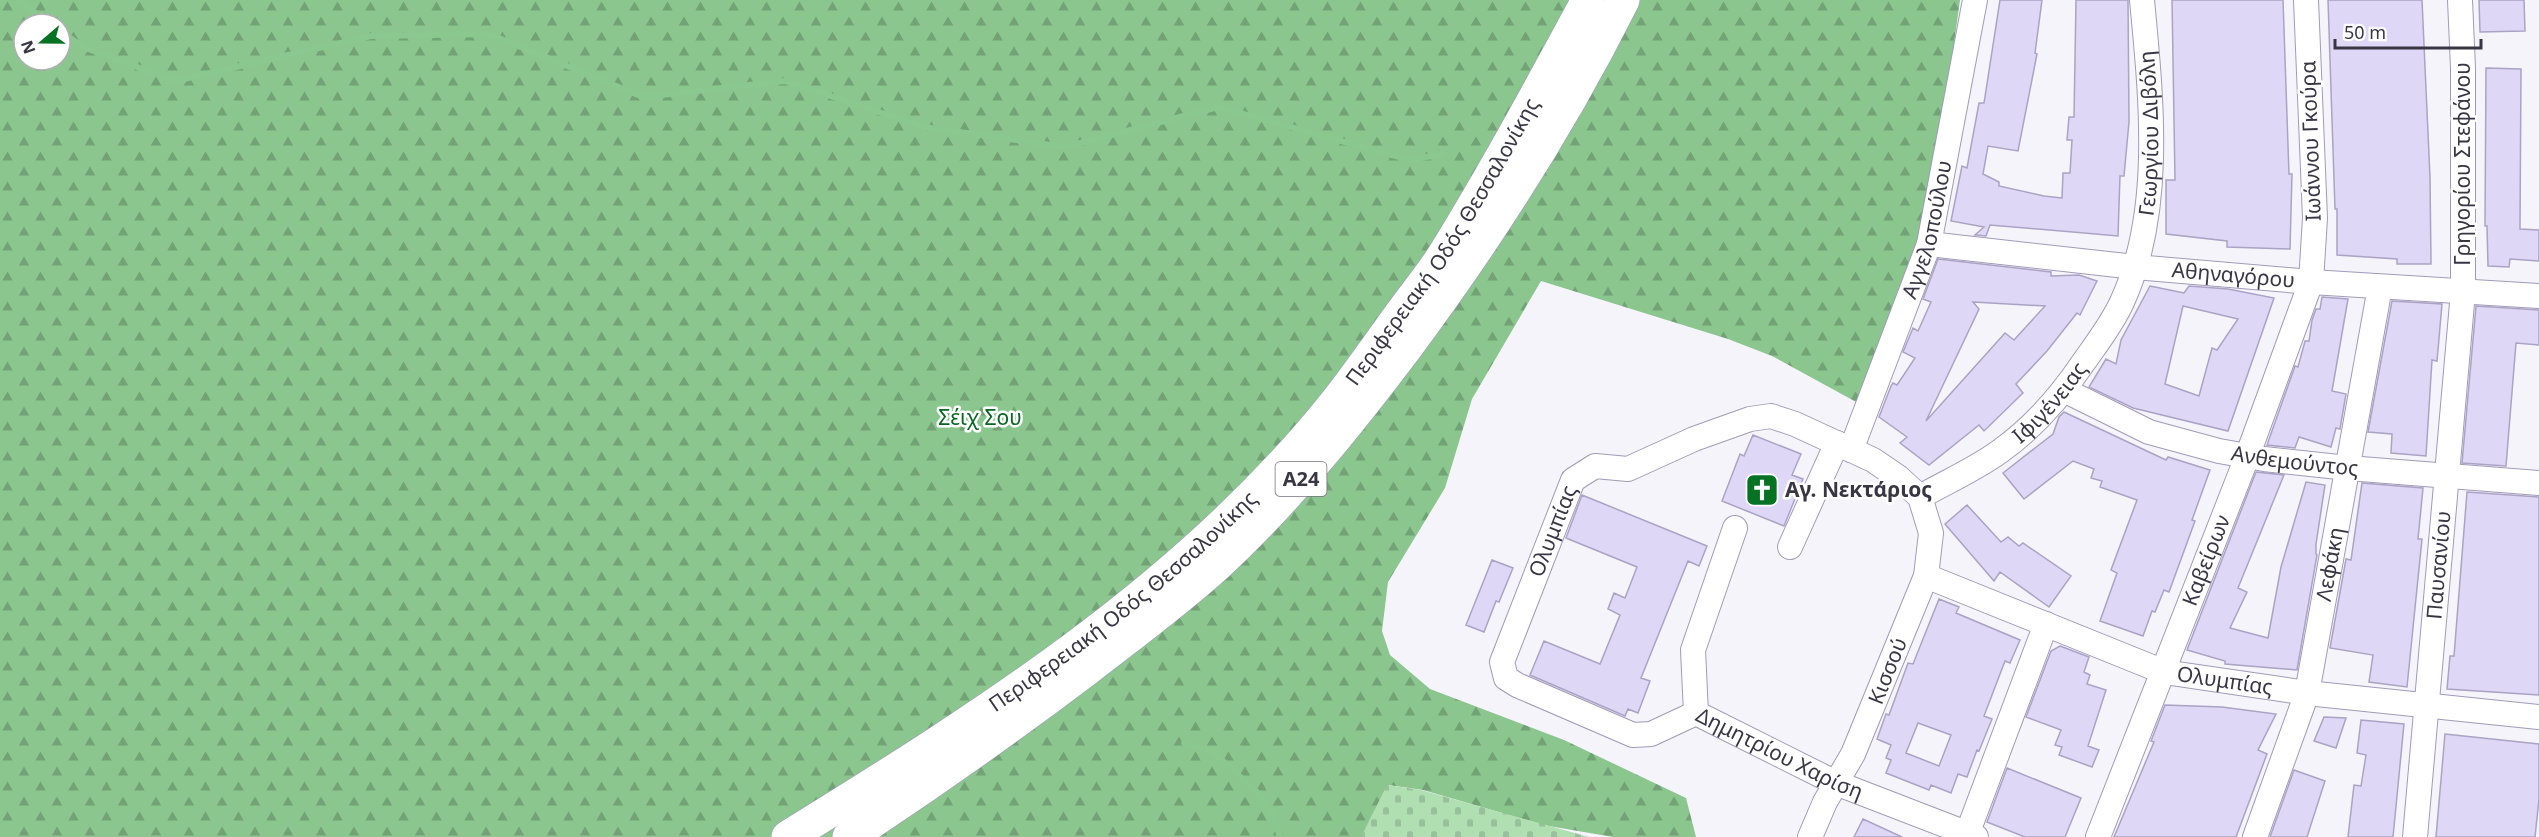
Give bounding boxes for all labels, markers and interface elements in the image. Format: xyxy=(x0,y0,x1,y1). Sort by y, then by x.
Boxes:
north arrow xyxy=(12,12,72,72)
scale bar xyxy=(2335,12,2480,50)
text: 50 m xyxy=(2344,20,2386,44)
text: N xyxy=(15,37,40,57)
street label: Γεωργίου Διβόλη xyxy=(2132,50,2164,217)
street label: Ιωάννου Γκούρα xyxy=(2293,60,2327,222)
street label: Γρηγορίου Στεφάνου xyxy=(2448,62,2476,266)
street label: Περιφερειακή Οδός Θεσσαλονίκης xyxy=(1339,93,1545,391)
street label: Αγγελοπούλου xyxy=(1895,158,1958,302)
street label: Αθηναγόρου xyxy=(2171,255,2296,294)
street label: Ιφιγένειας xyxy=(2006,356,2093,449)
park label: Σέιχ Σου xyxy=(938,403,1022,431)
street label: Ανθεμούντος xyxy=(2229,438,2360,482)
road number: Α24 xyxy=(1276,462,1326,496)
church icon: Αγ. Νεκτάριος xyxy=(1744,472,1780,508)
place label: Αγ. Νεκτάριος xyxy=(1785,475,1932,503)
street label: Ολυμπίας xyxy=(1522,481,1583,581)
street label: Περιφερειακή Οδός Θεσσαλονίκης xyxy=(983,484,1262,718)
street label: Παυσανίου xyxy=(2419,509,2457,620)
street label: Καβείρων xyxy=(2175,510,2236,610)
street label: Λεφάκη xyxy=(2309,525,2350,603)
street label: Κισσού xyxy=(1861,633,1913,708)
street label: Ολυμπίας xyxy=(2175,659,2274,701)
street label: Δημητρίου Χαρίση xyxy=(1692,700,1867,805)

